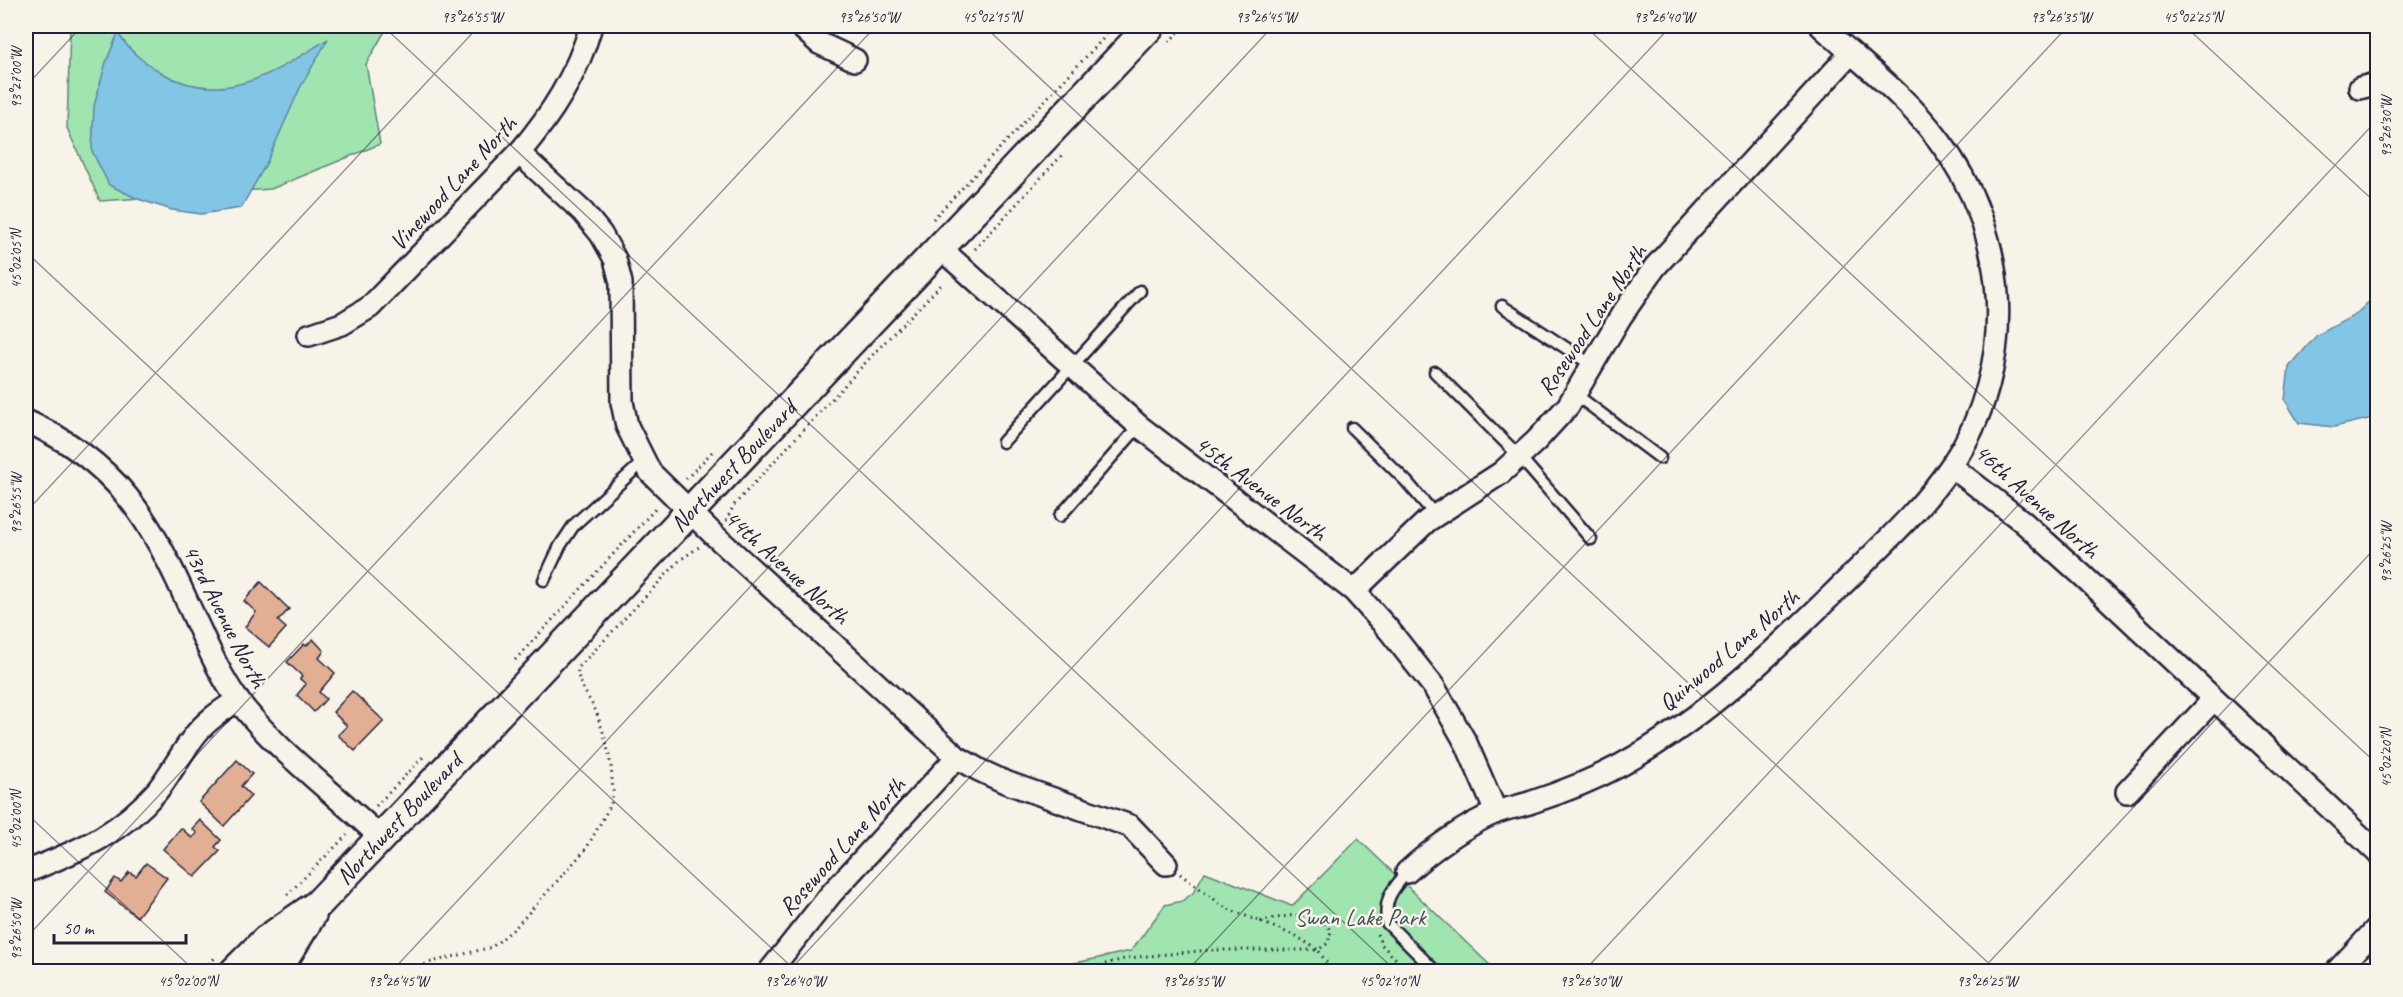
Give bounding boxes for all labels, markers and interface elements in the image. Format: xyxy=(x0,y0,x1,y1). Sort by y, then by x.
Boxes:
text: 93°26'55"W xyxy=(442,8,506,27)
text: 93°26'50"W xyxy=(839,8,903,27)
text: 45°02'15"N xyxy=(962,8,1025,27)
text: 93°26'45"W xyxy=(1236,8,1300,27)
text: 93°26'40"W xyxy=(1634,8,1698,27)
text: 93°26'35"W xyxy=(2031,8,2095,27)
text: 45°02'25"N xyxy=(2163,8,2226,27)
text: 93°27'00"W xyxy=(7,44,26,108)
text: 93°26'30"W xyxy=(2377,93,2396,157)
street label: Vinewood Lane North xyxy=(383,108,524,257)
text: 45°02'05"N xyxy=(7,226,26,289)
street label: Rosewood Lane North xyxy=(1530,237,1655,401)
street label: Northwest Boulevard xyxy=(664,391,805,538)
street label: 45th Avenue North xyxy=(1189,429,1335,549)
street label: 46th Avenue North xyxy=(1968,437,2107,566)
text: 93°26'55"W xyxy=(7,470,26,534)
street label: 44th Avenue North xyxy=(718,503,857,632)
text: 93°26'25"W xyxy=(2377,519,2396,583)
street label: 43rd Avenue North xyxy=(176,539,275,694)
street label: Quinwood Lane North xyxy=(1652,581,1807,718)
text: 45°02'20"N xyxy=(2377,725,2396,788)
street label: Northwest Boulevard xyxy=(329,744,471,891)
street label: Rosewood Lane North xyxy=(772,769,913,921)
text: 45°02'00"N xyxy=(7,787,26,850)
text: 93°26'50"W xyxy=(7,896,26,960)
park label: Swan Lake Park xyxy=(1294,902,1428,932)
scale bar xyxy=(54,907,186,945)
text: 50 m xyxy=(63,917,96,939)
text: 45°02'00"N xyxy=(158,972,221,991)
text: 93°26'45"W xyxy=(368,972,432,991)
text: 93°26'40"W xyxy=(765,972,829,991)
text: 93°26'35"W xyxy=(1163,972,1227,991)
text: 45°02'10"N xyxy=(1359,972,1422,991)
text: 93°26'30"W xyxy=(1560,972,1624,991)
text: 93°26'25"W xyxy=(1957,972,2021,991)

